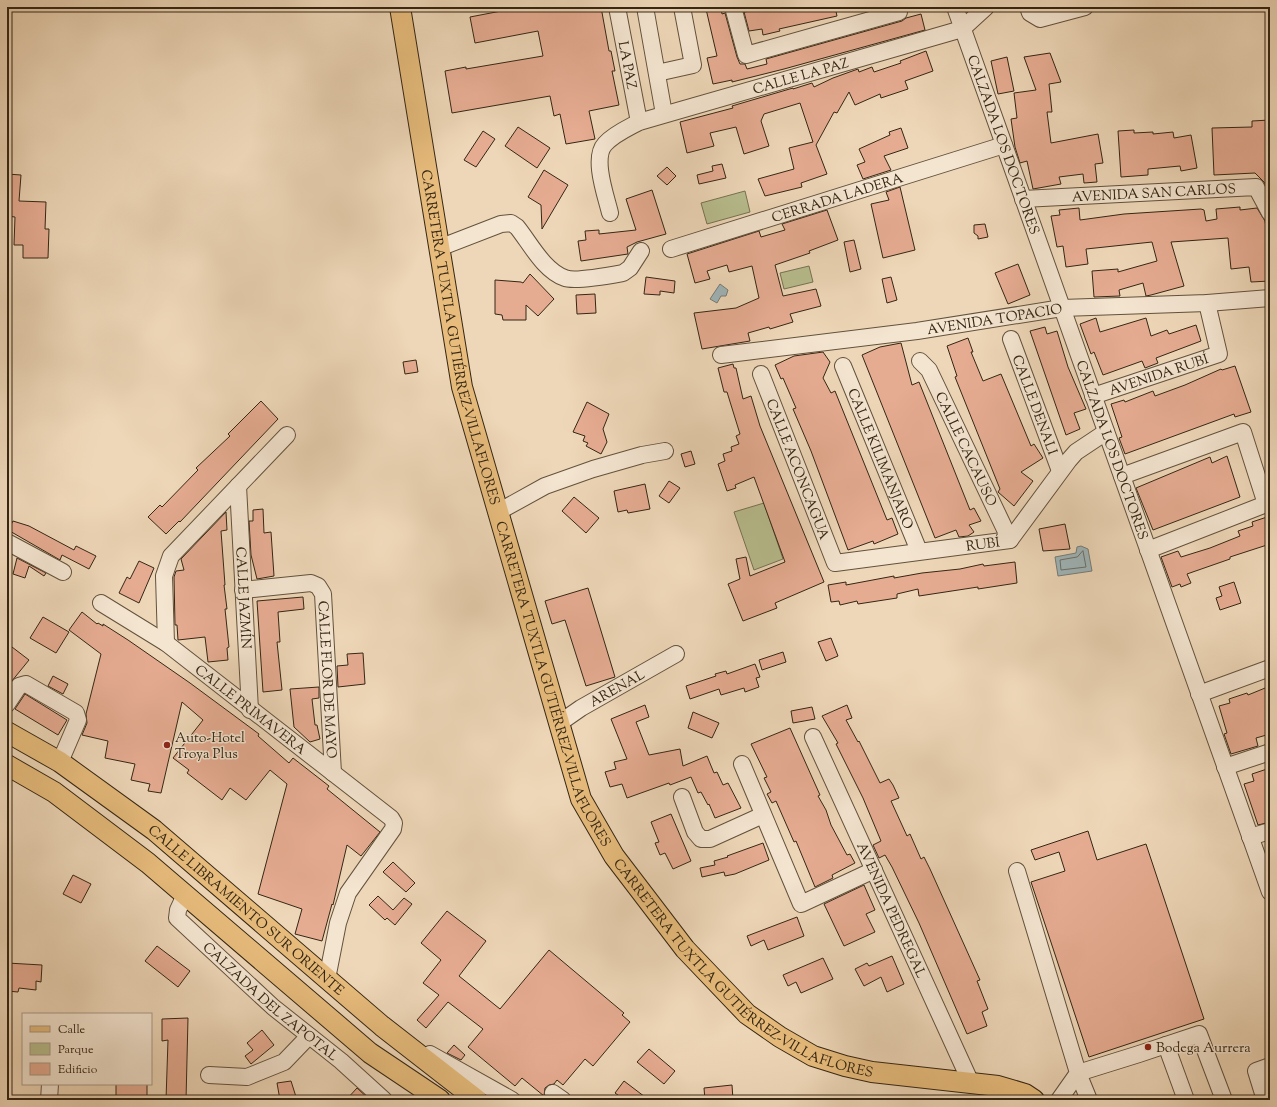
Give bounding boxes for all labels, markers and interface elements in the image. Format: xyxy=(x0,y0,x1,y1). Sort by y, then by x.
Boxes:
street label: LA PAZ xyxy=(612,40,641,91)
street label: CALZADA LOS DOCTORES xyxy=(961,53,1043,238)
street label: CALLE LA PAZ xyxy=(751,54,851,101)
street label: CARRETERA TUXTLA GUTIÉRREZ-VILLAFLORES xyxy=(415,168,504,508)
street label: CERRADA LADERA xyxy=(769,169,907,229)
street label: AVENIDA SAN CARLOS xyxy=(1071,180,1236,208)
street label: AVENIDA TOPACIO xyxy=(926,300,1064,341)
street label: AVENIDA RUBÍ xyxy=(1107,350,1212,402)
street label: CALLE DENALI xyxy=(1006,352,1061,459)
street label: CALZADA LOS DOCTORES xyxy=(1070,358,1152,543)
street label: CALLE KILIMANJARO xyxy=(841,386,917,533)
street label: CALLE CACAUSO xyxy=(929,389,1001,510)
street label: CALLE ACONCAGUA xyxy=(760,396,833,544)
street label: CARRETERA TUXTLA GUTIÉRREZ-VILLAFLORES xyxy=(489,519,615,851)
street label: RUBÍ xyxy=(965,533,1002,558)
street label: CALLE JAZMÍN xyxy=(229,546,255,650)
street label: CALLE FLOR DE MAYO xyxy=(311,600,340,759)
street label: CALLE PRIMAVERA xyxy=(190,661,310,761)
street label: ARENAL xyxy=(586,666,649,713)
place label: Auto-Hotel Troya Plus xyxy=(175,729,245,765)
marker: Auto-Hotel Troya Plus xyxy=(162,740,172,750)
street label: CALLE LIBRAMIENTO SUR ORIENTE xyxy=(143,821,348,1002)
street label: AVENIDA PEDREGAL xyxy=(850,840,930,982)
street label: CARRETERA TUXTLA GUTIÉRREZ-VILLAFLORES xyxy=(608,855,875,1084)
street label: CALZADA DEL ZAPOTAL xyxy=(197,939,342,1067)
legend xyxy=(22,1013,152,1085)
text: Calle xyxy=(58,1021,86,1039)
place label: Bodega Aurrera xyxy=(1156,1039,1251,1059)
text: Parque xyxy=(58,1041,94,1059)
marker: Bodega Aurrera xyxy=(1143,1042,1153,1052)
text: Edificio xyxy=(58,1061,98,1079)

